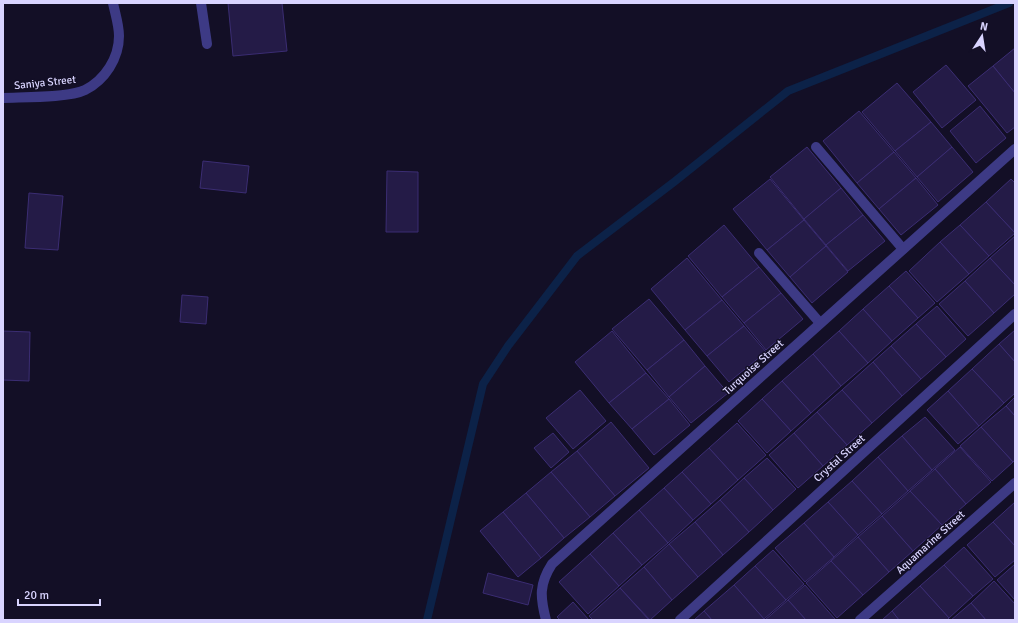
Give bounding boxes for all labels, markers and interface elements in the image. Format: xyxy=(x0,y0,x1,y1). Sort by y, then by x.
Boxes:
north arrow xyxy=(962,16,1002,56)
text: N xyxy=(979,20,989,34)
street label: Saniya Street xyxy=(13,73,77,92)
street label: Turquoise Street xyxy=(721,337,786,398)
street label: Crystal Street xyxy=(811,432,868,485)
street label: Aquamarine Street xyxy=(893,508,968,577)
scale bar xyxy=(18,581,100,607)
text: 20 m xyxy=(24,588,49,603)

